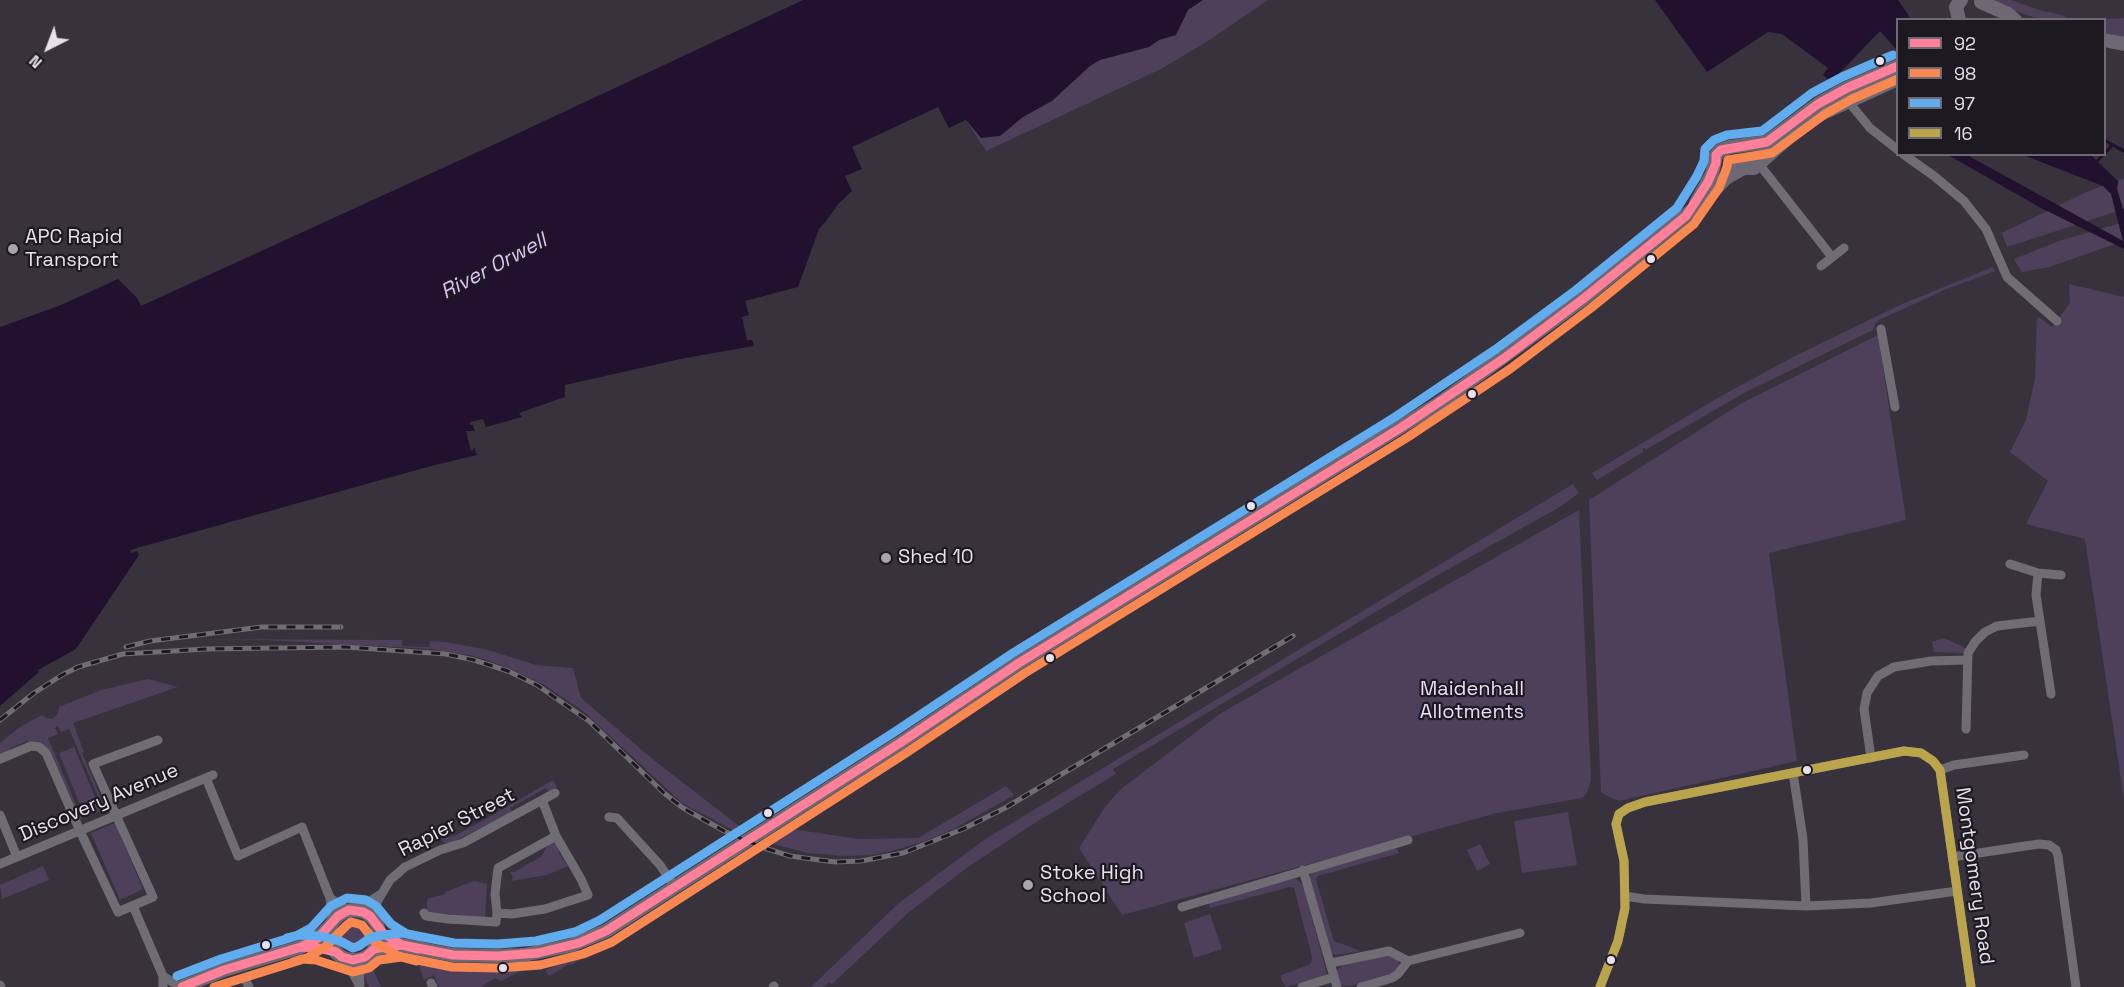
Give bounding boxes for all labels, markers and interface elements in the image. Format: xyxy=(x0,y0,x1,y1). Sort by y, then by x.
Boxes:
north arrow xyxy=(18,18,78,78)
legend xyxy=(1896,18,2106,156)
text: 92 xyxy=(1954,32,1976,55)
text: N xyxy=(25,50,47,73)
unlabelled marker xyxy=(1874,55,1886,67)
text: 98 xyxy=(1954,62,1976,85)
text: 97 xyxy=(1954,92,1975,115)
text: 16 xyxy=(1954,122,1973,145)
place label: APC Rapid Transport xyxy=(25,226,122,273)
water label: River Orwell xyxy=(437,229,551,305)
marker: APC Rapid Transport xyxy=(6,242,20,256)
unlabelled marker xyxy=(1645,253,1657,265)
unlabelled marker xyxy=(1466,388,1478,400)
unlabelled marker xyxy=(1245,500,1257,512)
place label: Shed 10 xyxy=(898,546,974,570)
marker: Shed 10 xyxy=(879,551,893,565)
unlabelled marker xyxy=(1044,652,1056,664)
park label: Maidenhall Allotments xyxy=(1420,678,1524,725)
street label: Discovery Avenue xyxy=(16,759,182,847)
unlabelled marker xyxy=(1801,764,1813,776)
street label: Rapier Street xyxy=(395,783,519,863)
street label: Montgomery Road xyxy=(1950,786,1998,966)
unlabelled marker xyxy=(762,807,774,819)
place label: Stoke High School xyxy=(1040,862,1144,909)
marker: Stoke High School xyxy=(1021,878,1035,892)
unlabelled marker xyxy=(260,939,272,951)
unlabelled marker xyxy=(1605,954,1617,966)
unlabelled marker xyxy=(497,962,509,974)

